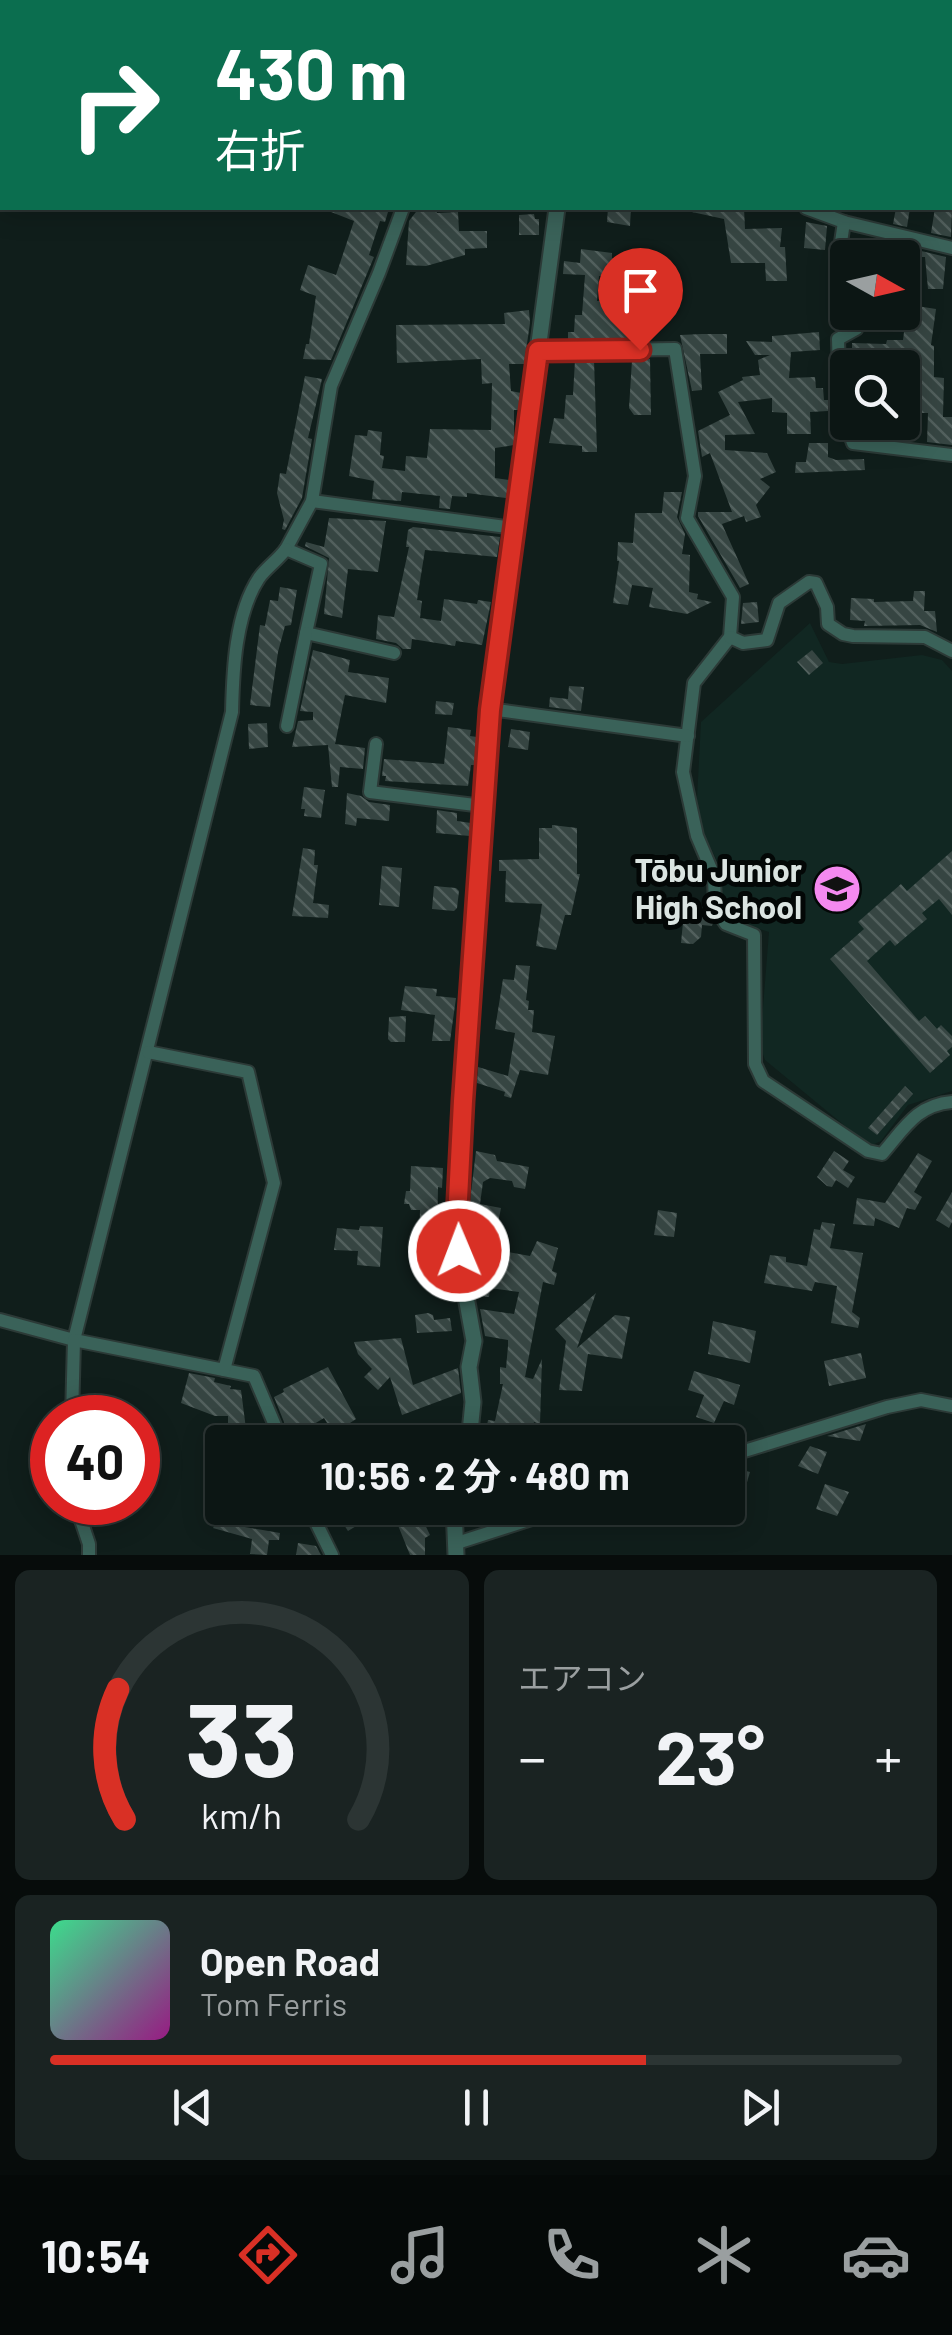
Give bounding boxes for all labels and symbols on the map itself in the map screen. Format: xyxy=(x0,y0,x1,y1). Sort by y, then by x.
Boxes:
north arrow xyxy=(830,240,920,330)
pin xyxy=(598,248,683,351)
place label: Tōbu Junior High School xyxy=(635,850,802,925)
school or university icon: Tōbu Junior High School xyxy=(811,863,863,915)
position arrow xyxy=(407,1199,511,1303)
speed limit sign: 40 xyxy=(30,1395,160,1525)

